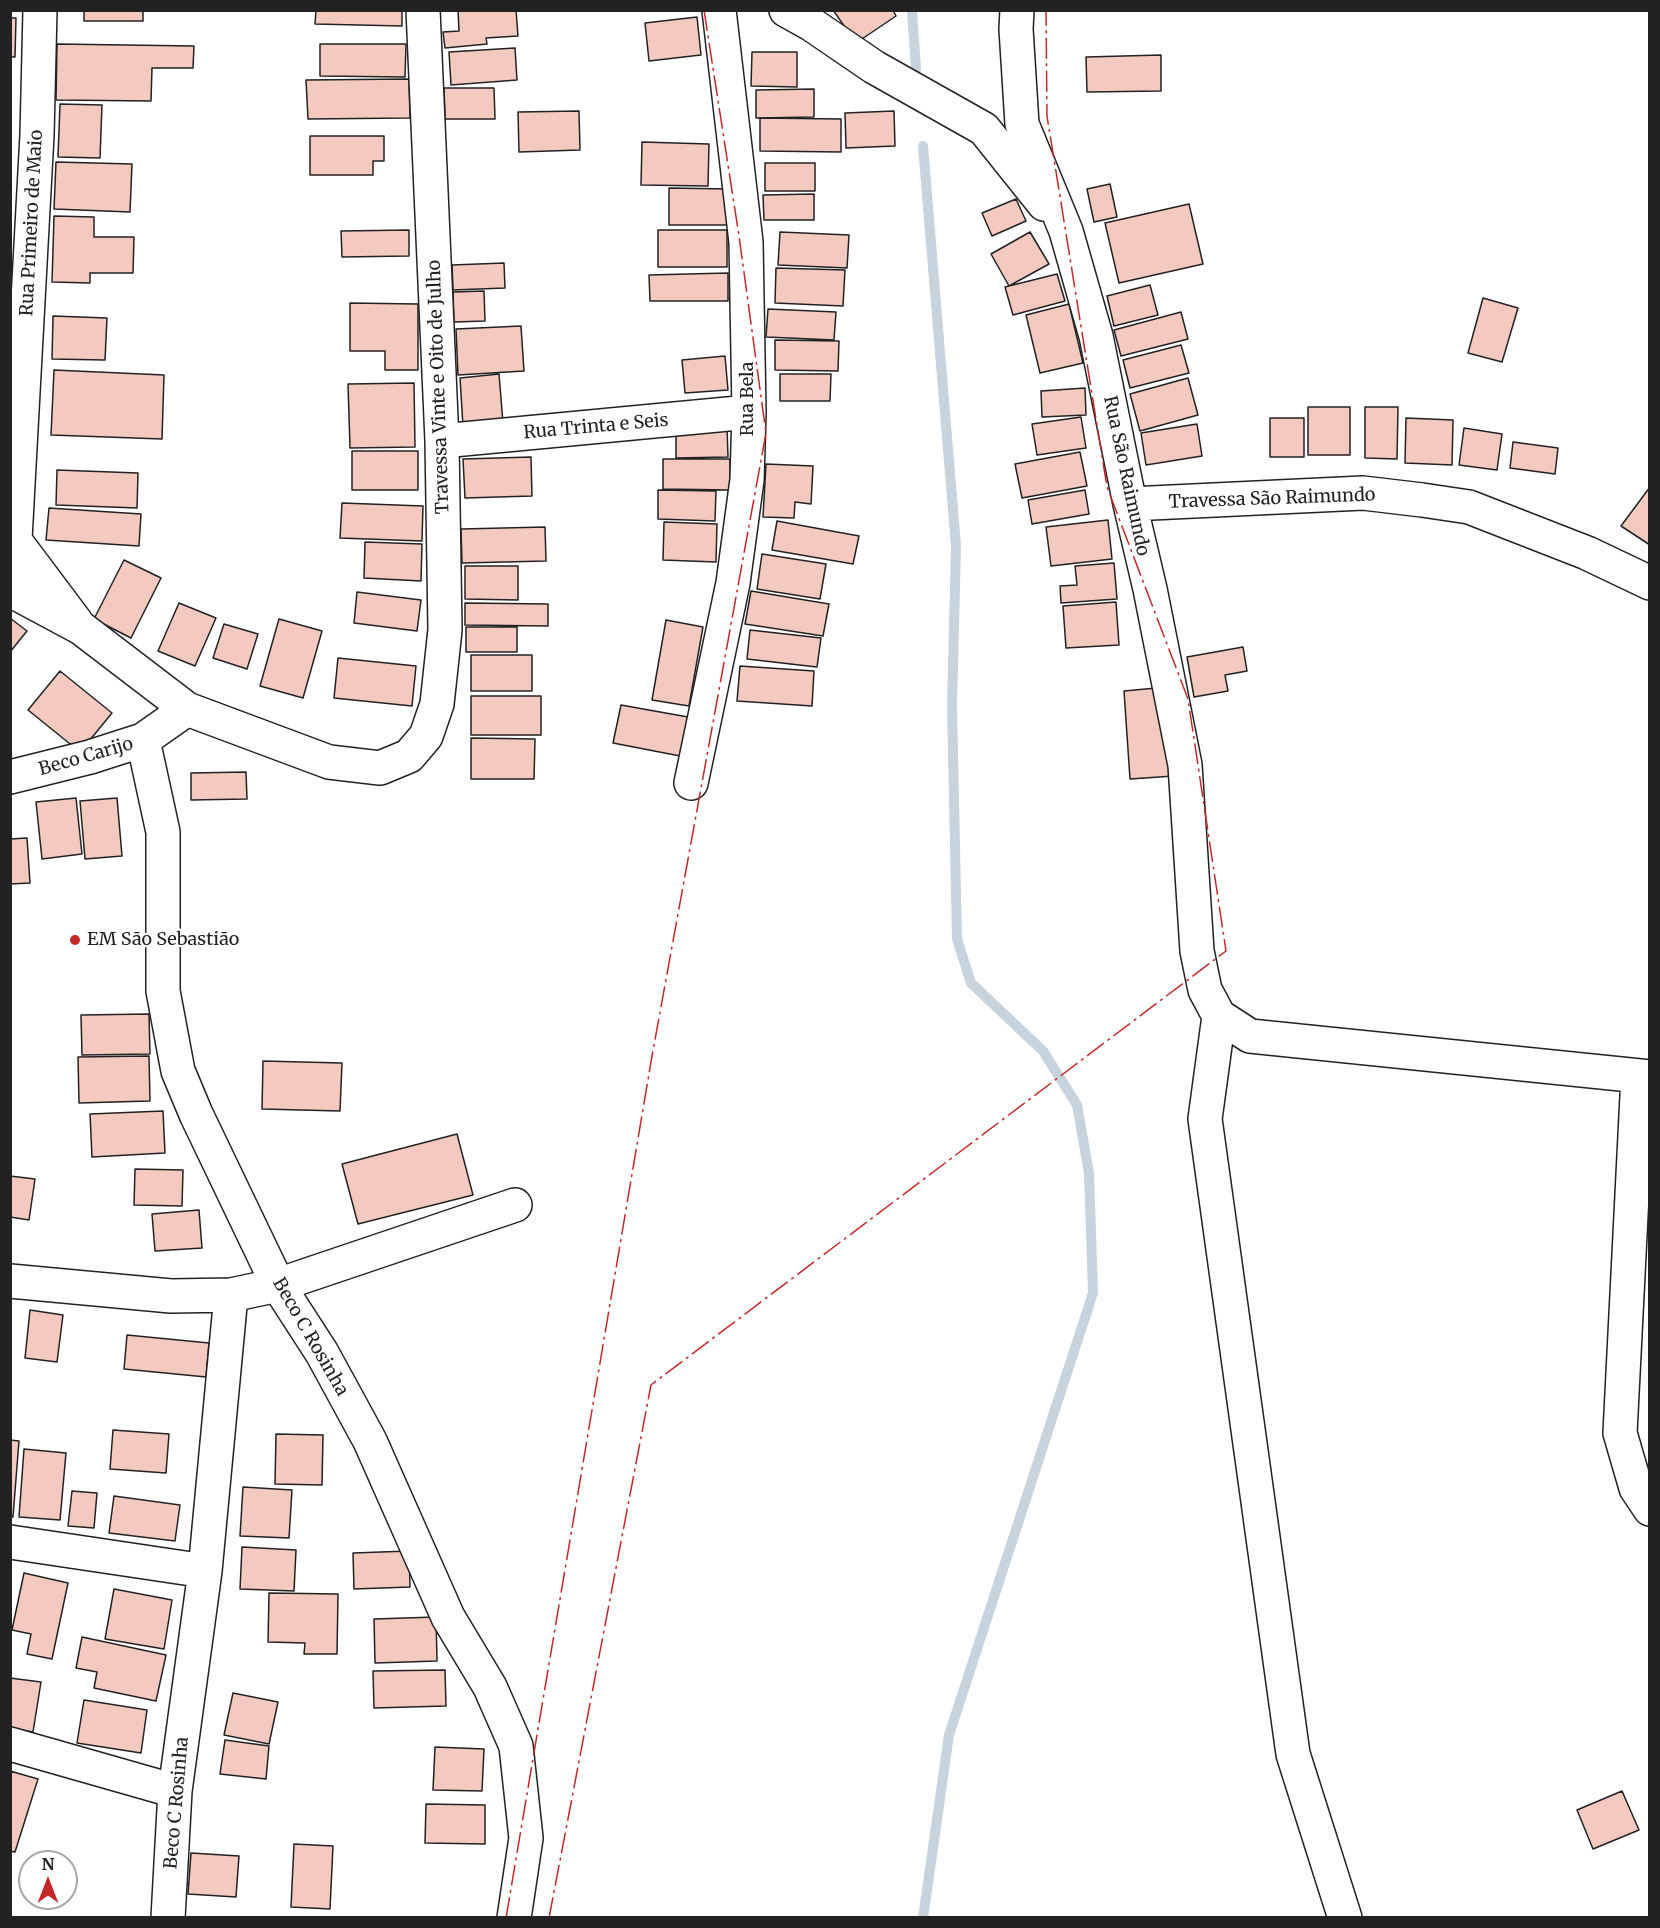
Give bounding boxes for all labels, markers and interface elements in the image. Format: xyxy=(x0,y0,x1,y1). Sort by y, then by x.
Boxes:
street label: Rua Primeiro de Maio xyxy=(16,129,48,317)
street label: Travessa Vinte e Oito de Julho xyxy=(424,259,454,515)
street label: Rua Bela xyxy=(737,362,759,436)
street label: Rua São Raimundo xyxy=(1098,394,1154,558)
street label: Rua Trinta e Seis xyxy=(523,410,669,444)
street label: Travessa São Raimundo xyxy=(1168,485,1376,513)
street label: Beco Carijo xyxy=(36,733,136,781)
place label: EM São Sebastião xyxy=(87,929,239,951)
marker: EM São Sebastião xyxy=(68,933,82,947)
street label: Beco C Rosinha xyxy=(267,1274,353,1400)
street label: Beco C Rosinha xyxy=(160,1736,194,1870)
north arrow xyxy=(18,1850,78,1910)
text: N xyxy=(42,1854,54,1874)

